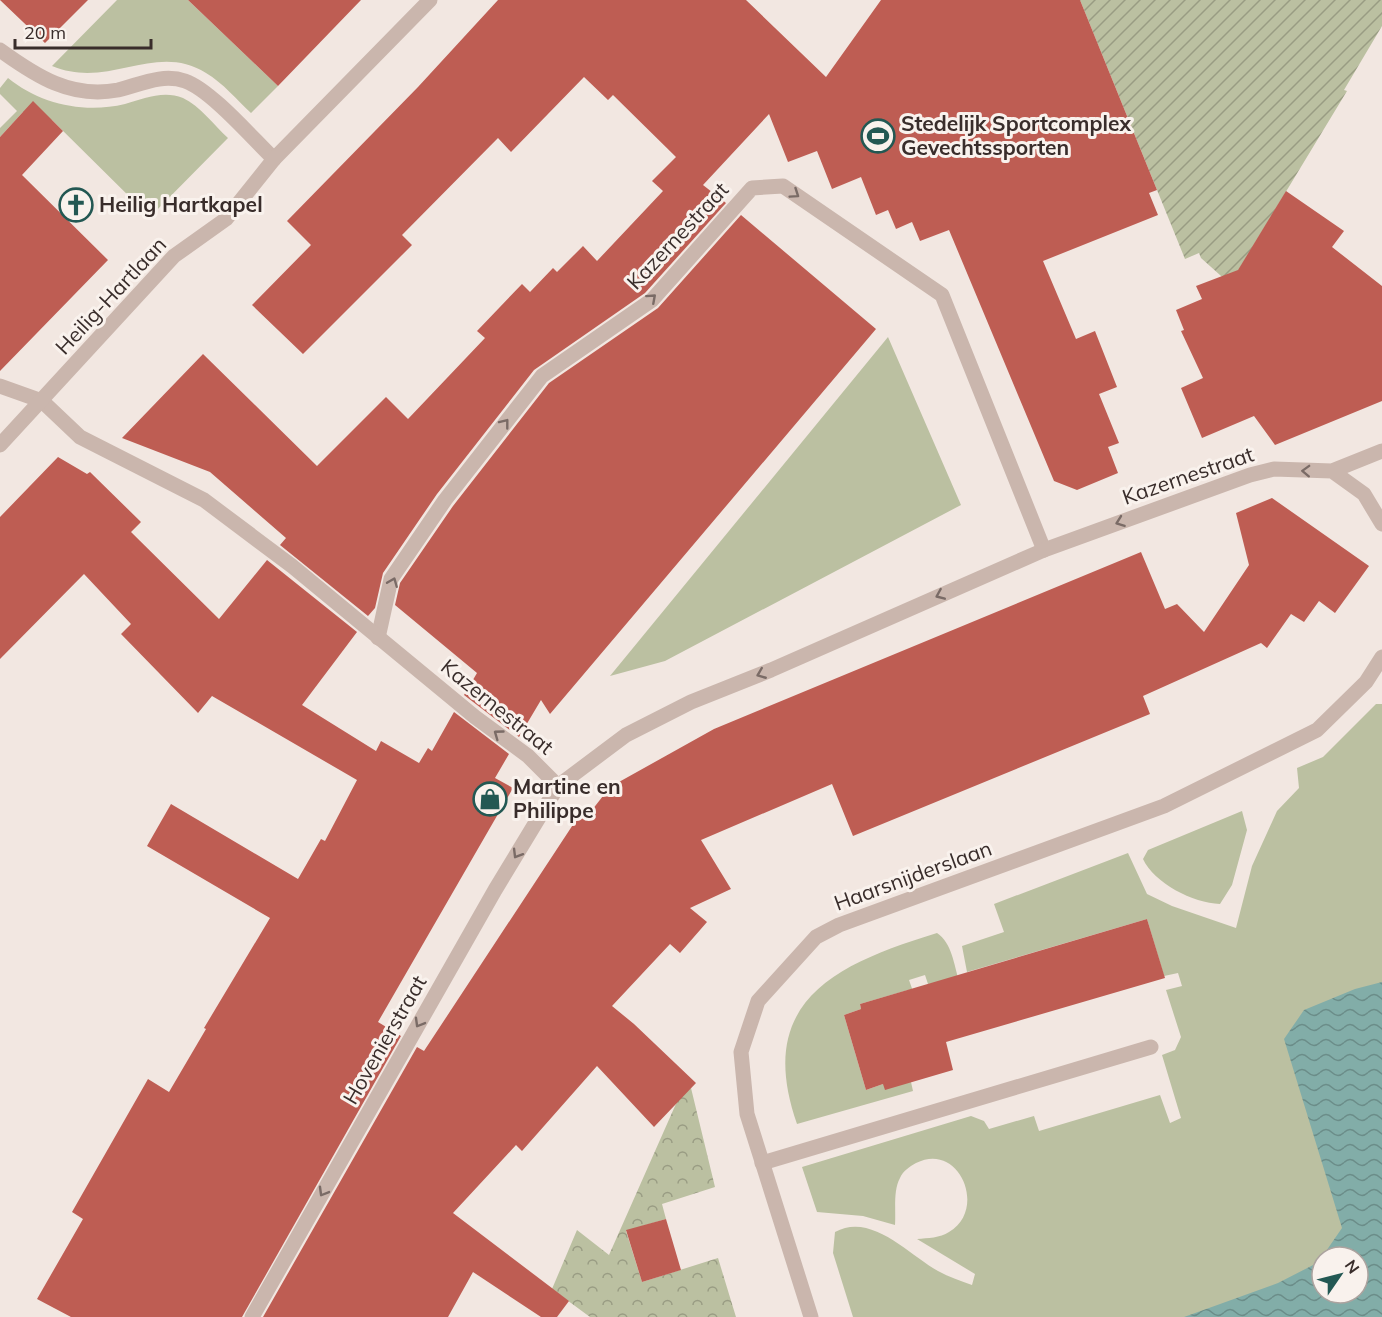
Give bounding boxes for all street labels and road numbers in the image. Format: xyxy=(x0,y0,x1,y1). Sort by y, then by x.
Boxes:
street label: Kazernestraat xyxy=(621,176,734,294)
street label: Heilig-Hartlaan xyxy=(49,231,171,359)
street label: Kazernestraat xyxy=(1119,440,1257,510)
street label: Kazernestraat xyxy=(436,653,559,759)
street label: Haarsnijderslaan xyxy=(830,834,995,916)
street label: Hovenierstraat xyxy=(337,971,431,1108)

